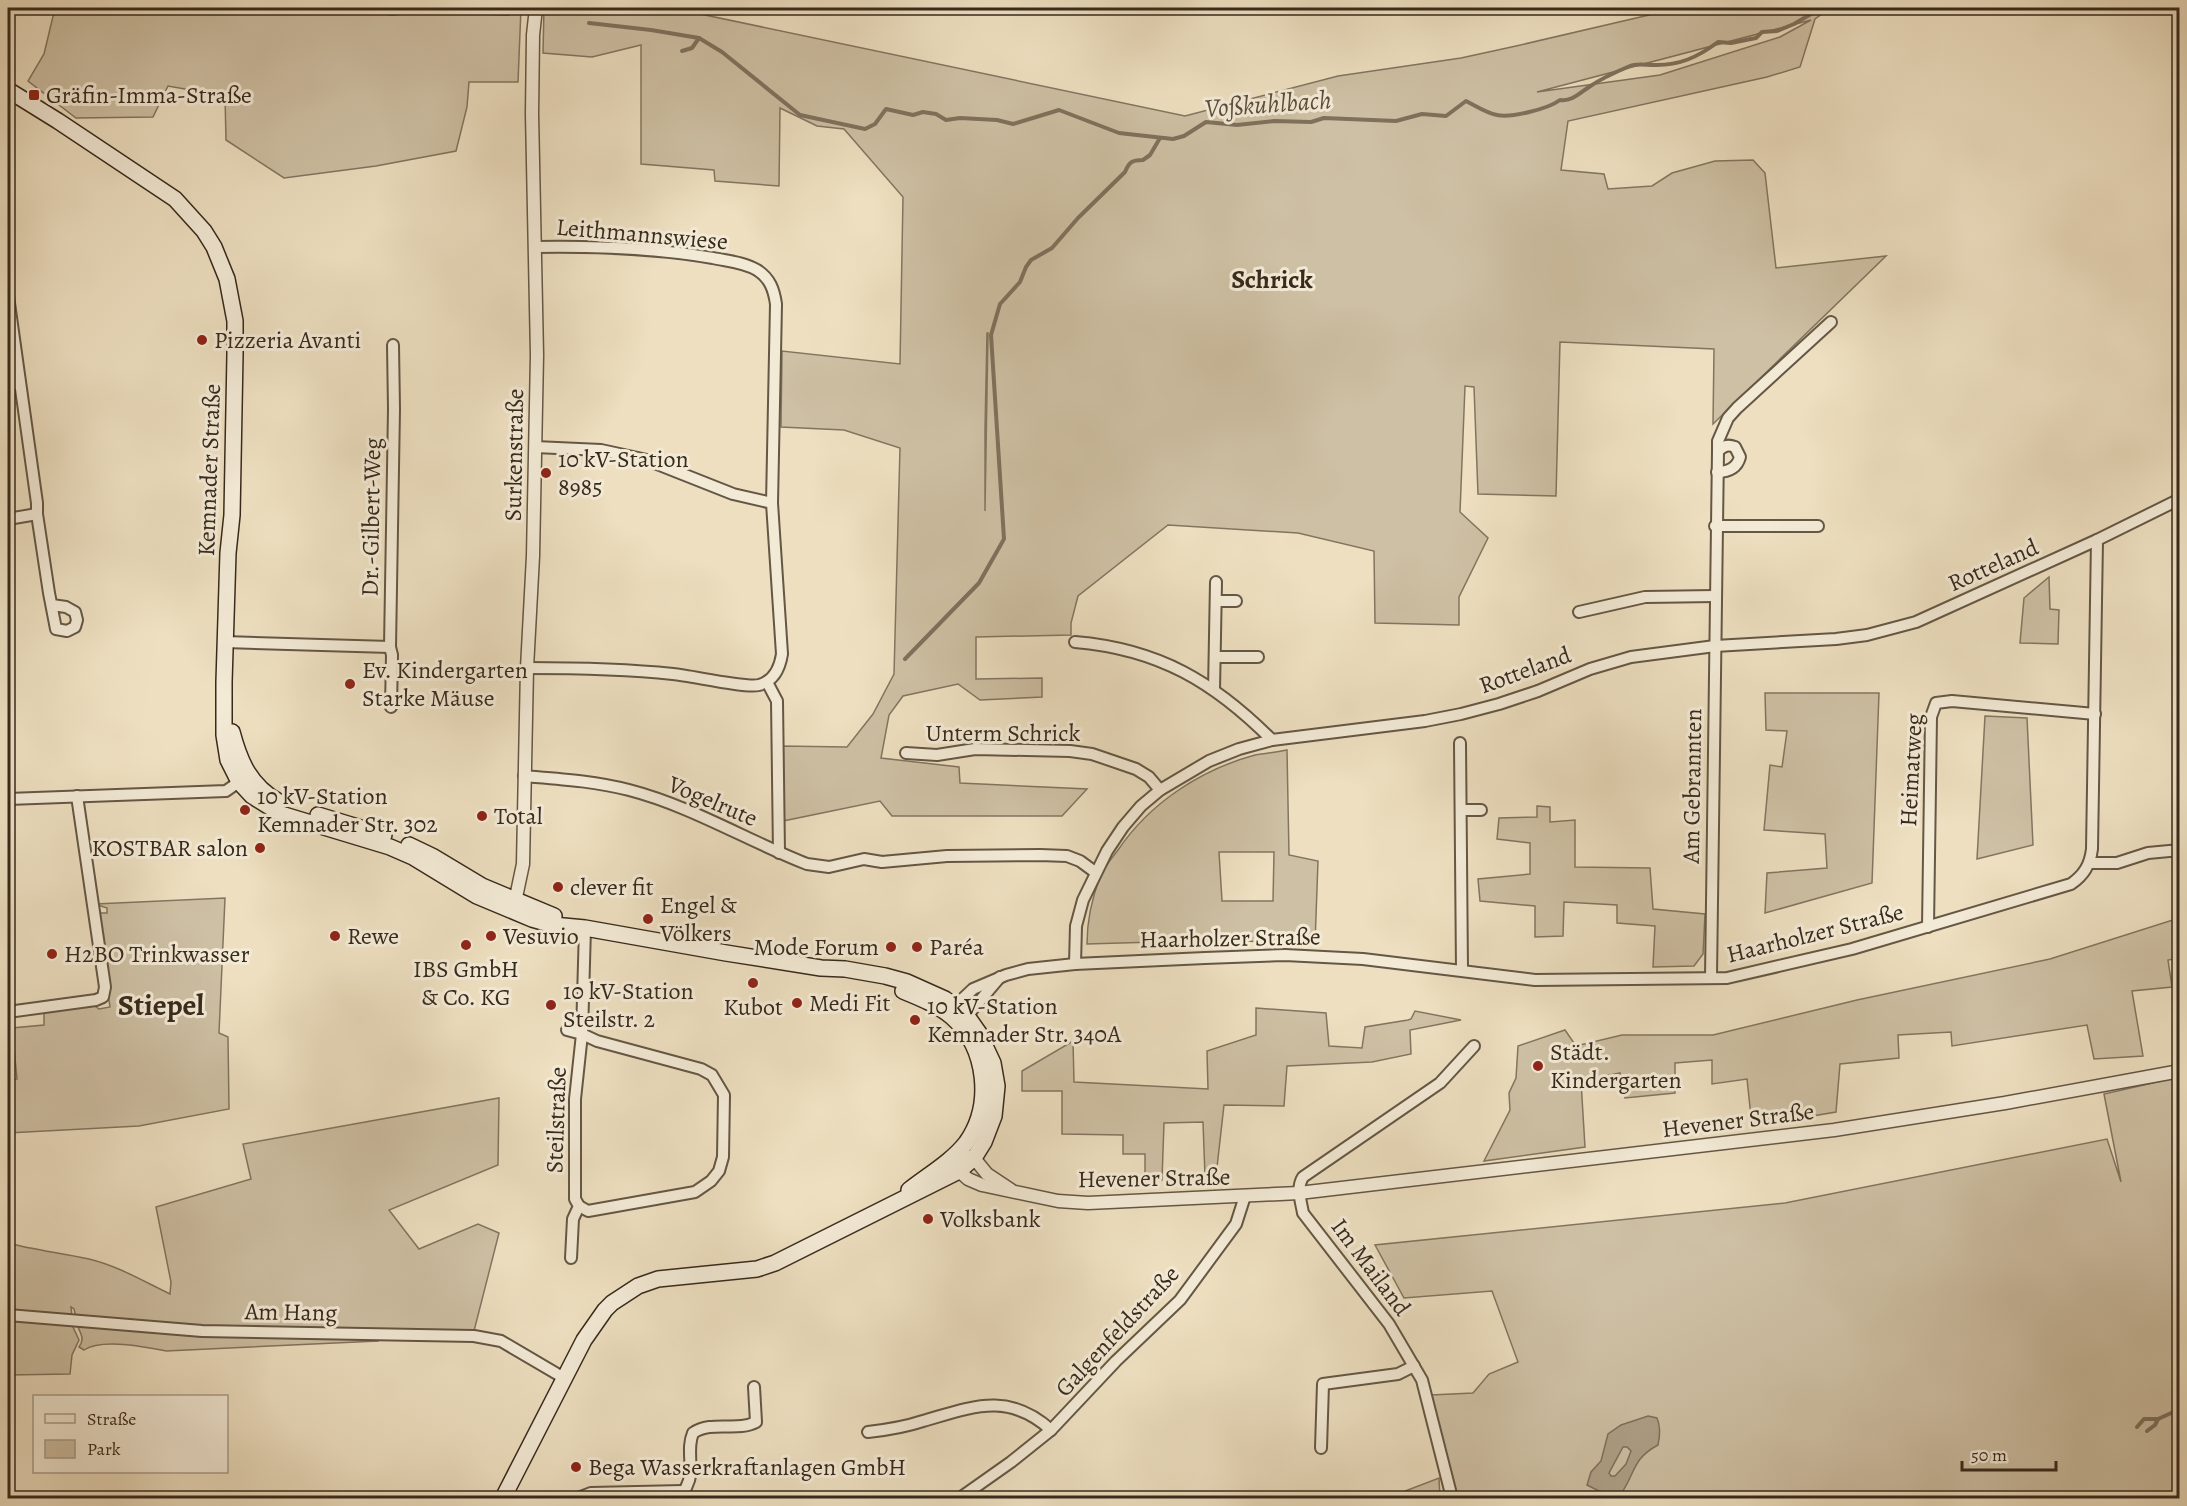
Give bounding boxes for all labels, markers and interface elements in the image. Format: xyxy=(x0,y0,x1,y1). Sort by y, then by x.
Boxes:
place label: Gräfin-Imma-Straße xyxy=(46,79,252,111)
water label: Voßkuhlbach xyxy=(1203,82,1333,126)
marker: Gräfin-Imma-Straße xyxy=(27,88,41,102)
street label: Leithmannswiese xyxy=(555,211,729,257)
district label: Schrick xyxy=(1231,262,1313,297)
place label: Pizzeria Avanti xyxy=(214,324,361,356)
marker: Pizzeria Avanti xyxy=(195,333,209,347)
street label: Kemnader Straße xyxy=(190,383,228,557)
street label: Surkenstraße xyxy=(497,388,531,522)
street label: Dr.-Gilbert-Weg xyxy=(354,437,388,597)
place label: 10 kV-Station 8985 xyxy=(558,443,689,503)
marker: 10 kV-Station 8985 xyxy=(539,466,553,480)
street label: Rotteland xyxy=(1943,531,2043,599)
street label: Rotteland xyxy=(1475,639,1575,701)
place label: Ev. Kindergarten Starke Mäuse xyxy=(362,654,528,714)
marker: Ev. Kindergarten Starke Mäuse xyxy=(343,677,357,691)
street label: Am Gebrannten xyxy=(1675,708,1709,865)
street label: Heimatweg xyxy=(1892,713,1930,827)
street label: Unterm Schrick xyxy=(926,717,1081,749)
street label: Vogelrute xyxy=(662,767,763,834)
place label: 10 kV-Station Kemnader Str. 302 xyxy=(257,780,438,840)
place label: Total xyxy=(494,800,543,832)
marker: 10 kV-Station Kemnader Str. 302 xyxy=(238,803,252,817)
marker: Total xyxy=(475,809,489,823)
place label: KOSTBAR salon xyxy=(91,832,248,864)
marker: KOSTBAR salon xyxy=(253,841,267,855)
place label: clever fit xyxy=(570,871,654,903)
marker: clever fit xyxy=(551,880,565,894)
place label: Engel & Völkers xyxy=(659,889,737,949)
street label: Haarholzer Straße xyxy=(1723,896,1907,970)
marker: Engel & Völkers xyxy=(641,912,655,926)
place label: Rewe xyxy=(347,920,399,952)
place label: Vesuvio xyxy=(502,920,579,952)
street label: Haarholzer Straße xyxy=(1139,920,1321,956)
marker: Rewe xyxy=(328,929,342,943)
marker: Vesuvio xyxy=(484,929,498,943)
place label: Mode Forum xyxy=(754,931,879,963)
place label: Paréa xyxy=(929,931,985,963)
place label: H2BO Trinkwasser xyxy=(64,938,250,970)
marker: IBS GmbH & Co. KG xyxy=(459,938,473,952)
marker: Mode Forum xyxy=(884,940,898,954)
marker: Paréa xyxy=(910,940,924,954)
marker: H2BO Trinkwasser xyxy=(45,947,59,961)
place label: IBS GmbH & Co. KG xyxy=(413,953,519,1013)
place label: 10 kV-Station Steilstr. 2 xyxy=(563,975,694,1035)
marker: Kubot xyxy=(746,976,760,990)
district label: Stiepel xyxy=(118,985,204,1025)
place label: Medi Fit xyxy=(809,987,891,1019)
place label: 10 kV-Station Kemnader Str. 340A xyxy=(927,990,1122,1050)
place label: Kubot xyxy=(723,991,783,1023)
marker: Medi Fit xyxy=(790,996,804,1010)
marker: 10 kV-Station Steilstr. 2 xyxy=(544,998,558,1012)
marker: 10 kV-Station Kemnader Str. 340A xyxy=(908,1013,922,1027)
place label: Städt. Kindergarten xyxy=(1550,1036,1682,1096)
marker: Städt. Kindergarten xyxy=(1531,1059,1545,1073)
street label: Steilstraße xyxy=(538,1066,574,1174)
street label: Hevener Straße xyxy=(1660,1095,1816,1145)
street label: Hevener Straße xyxy=(1077,1161,1231,1195)
place label: Volksbank xyxy=(939,1203,1041,1235)
marker: Volksbank xyxy=(921,1212,935,1226)
street label: Im Mailand xyxy=(1324,1212,1418,1322)
street label: Galgenfeldstraße xyxy=(1048,1259,1186,1403)
street label: Am Hang xyxy=(244,1295,337,1329)
legend xyxy=(33,1395,228,1473)
text: Straße xyxy=(87,1407,136,1431)
scale bar xyxy=(1962,1434,2056,1472)
text: Park xyxy=(87,1437,121,1461)
text: 50 m xyxy=(1971,1443,2007,1467)
place label: Bega Wasserkraftanlagen GmbH xyxy=(588,1451,906,1483)
marker: Bega Wasserkraftanlagen GmbH xyxy=(569,1460,583,1474)

